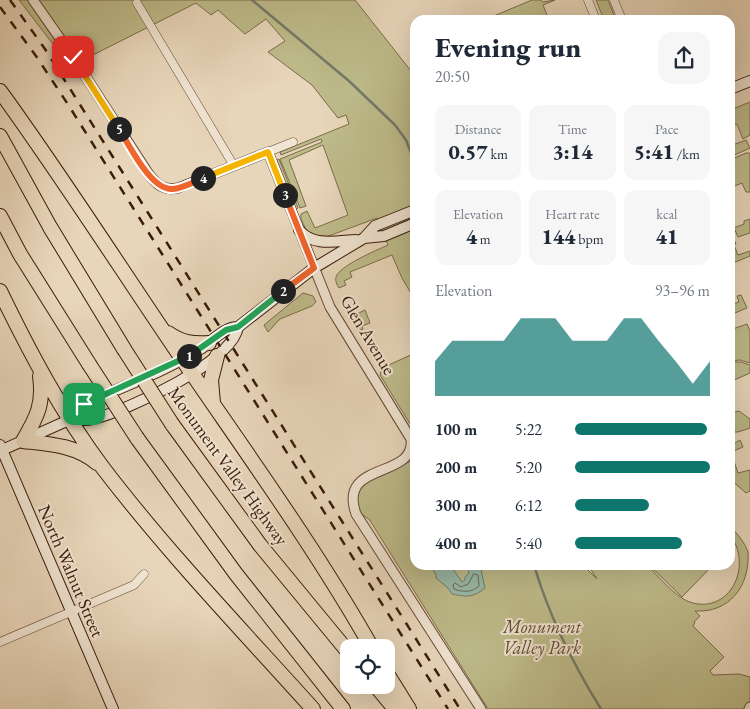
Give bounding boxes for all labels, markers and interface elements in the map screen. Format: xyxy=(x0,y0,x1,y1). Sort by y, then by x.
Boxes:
text: Evening run xyxy=(435,29,581,65)
button: share xyxy=(658,32,710,84)
pin xyxy=(52,36,94,78)
icon: check xyxy=(59,43,87,71)
text: 20:50 xyxy=(435,66,470,87)
pin: 5 xyxy=(106,116,132,142)
text: 5 xyxy=(116,120,123,138)
text: Distance xyxy=(455,120,502,138)
text: Time xyxy=(558,120,587,138)
text: Pace xyxy=(655,120,679,138)
text: 0.57 xyxy=(448,138,488,165)
text: 3:14 xyxy=(552,138,593,165)
text: 5:41 xyxy=(634,138,674,165)
text: km xyxy=(488,145,508,163)
text: /km xyxy=(674,145,700,163)
pin: 4 xyxy=(190,166,216,190)
text: 4 xyxy=(200,169,207,187)
pin: 3 xyxy=(272,182,298,208)
text: 3 xyxy=(282,186,289,204)
text: Elevation xyxy=(453,205,503,223)
text: Heart rate xyxy=(545,205,600,223)
text: kcal xyxy=(656,205,677,223)
text: 4 xyxy=(466,223,477,250)
text: 144 xyxy=(541,223,575,250)
text: 41 xyxy=(655,223,678,250)
text: m xyxy=(477,230,491,248)
text: bpm xyxy=(575,230,604,248)
pin: 2 xyxy=(270,278,296,304)
text: Elevation xyxy=(435,280,493,301)
text: 93–96 m xyxy=(655,280,710,301)
text: 2 xyxy=(280,282,287,300)
street label: Glen Avenue xyxy=(336,291,401,379)
pin: 1 xyxy=(176,344,202,368)
text: 1 xyxy=(186,347,193,365)
street label: Monument Valley Highway xyxy=(163,382,294,550)
pin xyxy=(63,383,105,425)
icon: arrive xyxy=(70,390,98,418)
text: 100 m xyxy=(435,419,477,440)
text: 5:22 xyxy=(515,419,542,440)
text: 200 m xyxy=(435,457,477,478)
text: 5:20 xyxy=(515,457,542,478)
text: 300 m xyxy=(435,495,477,516)
text: 6:12 xyxy=(515,495,542,516)
street label: North Walnut Street xyxy=(33,501,110,641)
text: 400 m xyxy=(435,533,477,554)
text: 5:40 xyxy=(515,533,542,554)
park label: Monument Valley Park xyxy=(502,615,582,660)
map controls xyxy=(340,639,395,694)
button: locate xyxy=(340,639,395,694)

